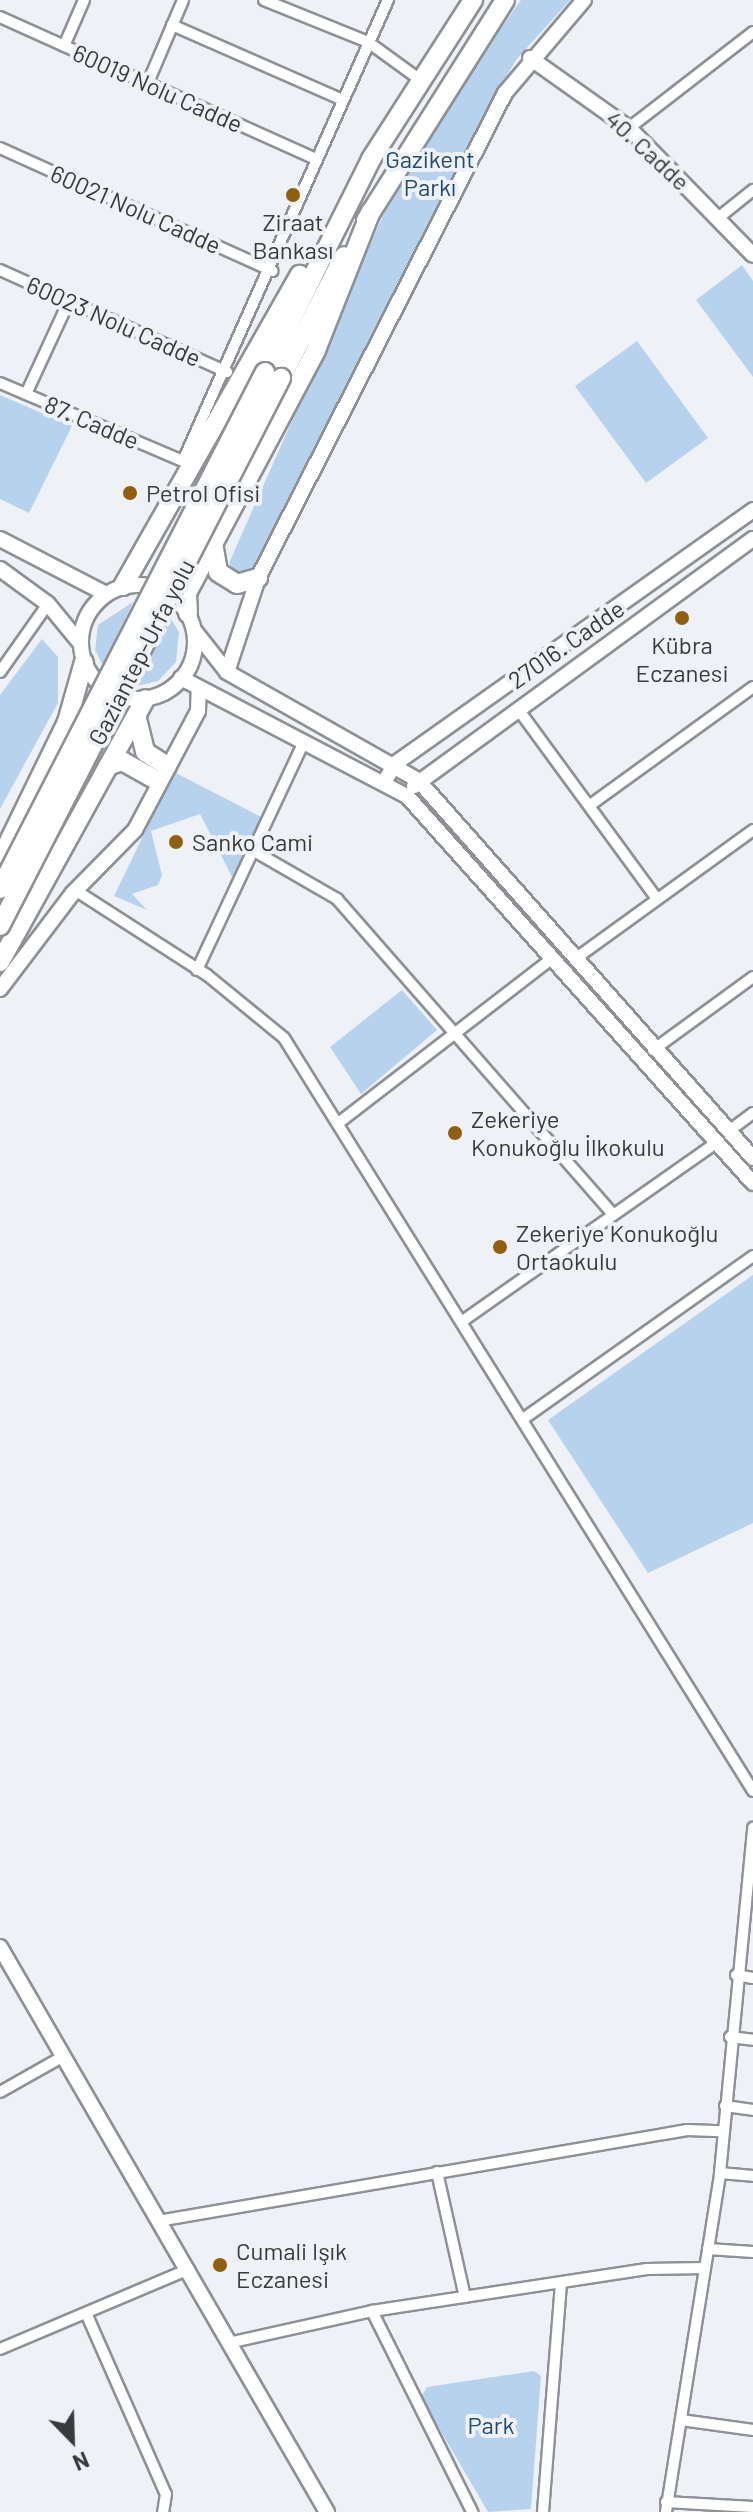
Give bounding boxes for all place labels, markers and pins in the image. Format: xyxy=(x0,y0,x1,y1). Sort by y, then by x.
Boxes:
marker: Ziraat Bankası xyxy=(284,186,302,204)
place label: Ziraat Bankası xyxy=(253,208,333,264)
place label: Petrol Ofisi xyxy=(146,479,260,507)
marker: Petrol Ofisi xyxy=(121,484,139,502)
marker: Kübra Eczanesi xyxy=(673,609,691,627)
place label: Kübra Eczanesi xyxy=(635,631,729,687)
place label: Sanko Cami xyxy=(192,828,313,856)
marker: Sanko Cami xyxy=(167,833,185,851)
place label: Zekeriye Konukoğlu İlkokulu xyxy=(471,1105,665,1161)
marker: Zekeriye Konukoğlu İlkokulu xyxy=(446,1124,464,1142)
place label: Zekeriye Konukoğlu Ortaokulu xyxy=(516,1219,718,1275)
marker: Zekeriye Konukoğlu Ortaokulu xyxy=(491,1238,509,1256)
place label: Cumali Işık Eczanesi xyxy=(236,2237,347,2293)
marker: Cumali Işık Eczanesi xyxy=(211,2256,229,2274)

